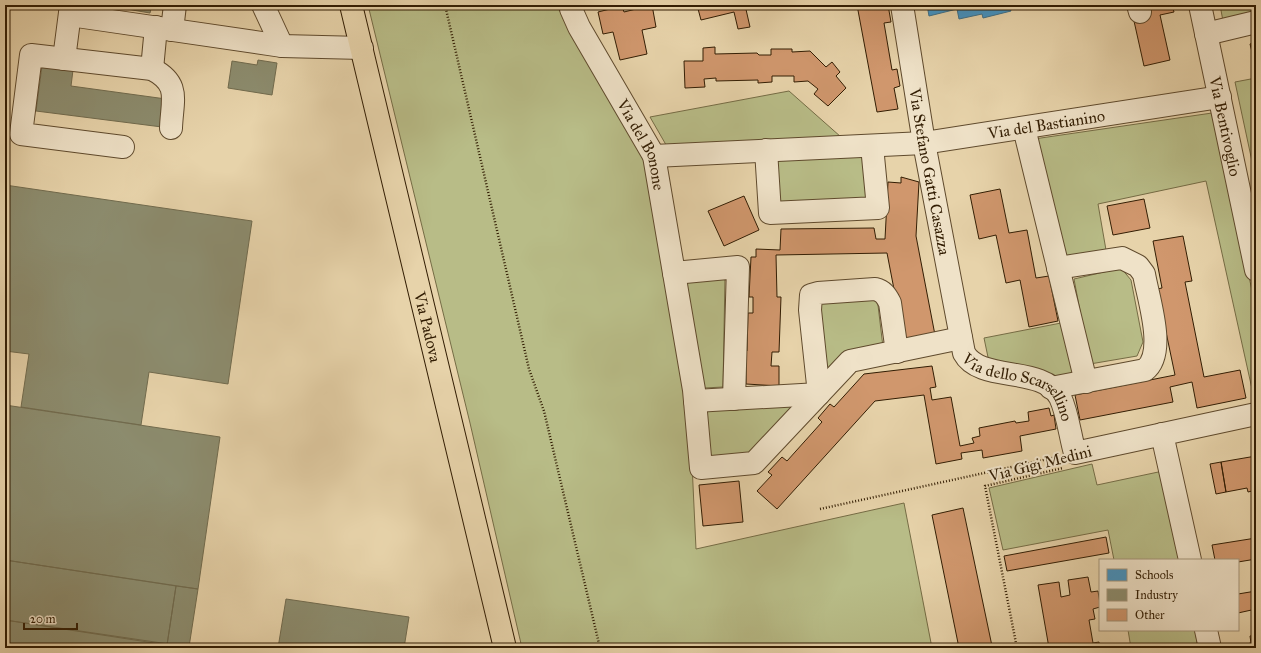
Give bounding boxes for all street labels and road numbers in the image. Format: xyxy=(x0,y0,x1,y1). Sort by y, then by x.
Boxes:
street label: Via Bentivoglio xyxy=(1205,74,1245,178)
street label: Via Stefano Gatti Casazza xyxy=(905,86,954,257)
street label: Via del Bonone xyxy=(612,95,669,192)
street label: Via del Bastianino xyxy=(985,106,1106,143)
street label: Via Padova xyxy=(410,289,445,364)
street label: Via dello Scarsellino xyxy=(957,348,1076,423)
street label: Via Gigi Medini xyxy=(986,441,1094,487)

